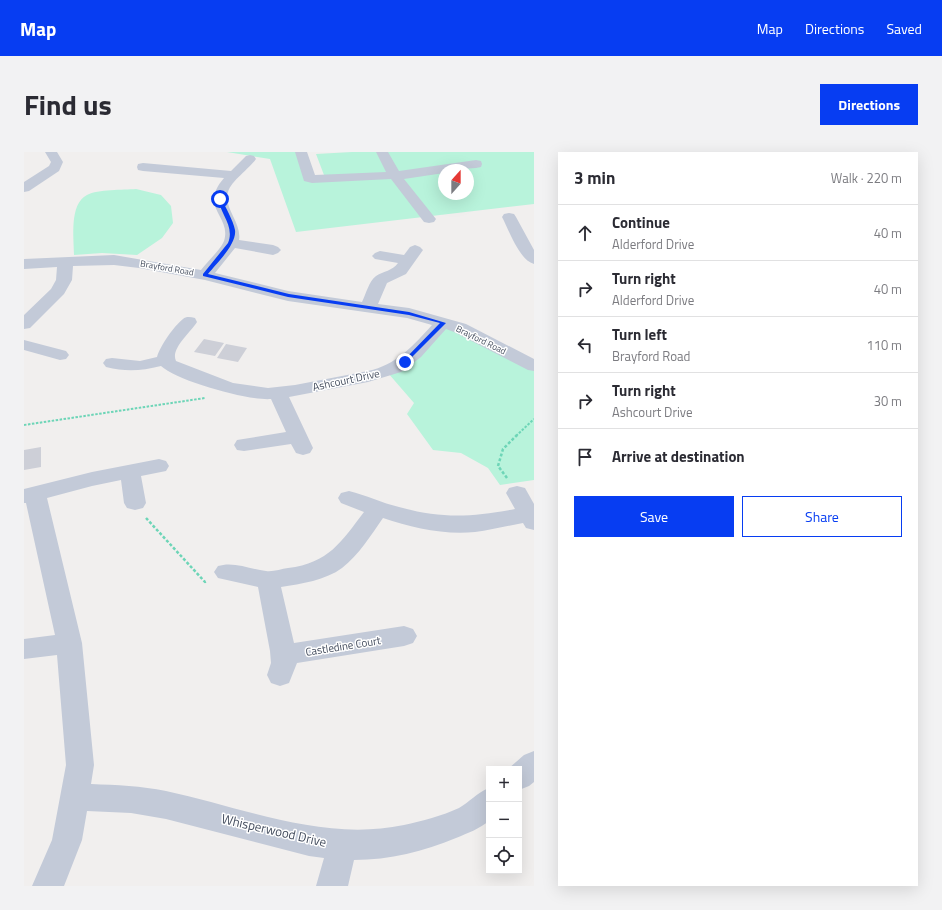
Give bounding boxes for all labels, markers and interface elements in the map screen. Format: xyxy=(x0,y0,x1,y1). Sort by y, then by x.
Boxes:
text: Map xyxy=(20,14,56,43)
text: Map xyxy=(757,18,783,39)
text: Directions xyxy=(805,18,864,39)
text: Saved xyxy=(886,18,922,39)
text: Find us xyxy=(24,83,112,126)
button: Directions xyxy=(820,84,918,125)
north arrow xyxy=(438,164,474,200)
text: 3 min xyxy=(574,165,615,191)
text: Walk · 220 m xyxy=(831,168,902,188)
route start xyxy=(211,190,229,208)
text: Continue xyxy=(612,211,670,234)
icon: ahead xyxy=(574,222,596,244)
text: 40 m xyxy=(874,223,902,243)
text: Alderford Drive xyxy=(612,234,694,254)
street label: Brayford Road xyxy=(139,256,195,279)
text: Turn right xyxy=(612,267,676,290)
icon: right xyxy=(574,278,596,300)
text: 40 m xyxy=(874,279,902,299)
text: Alderford Drive xyxy=(612,290,694,310)
street label: Brayford Road xyxy=(454,322,509,357)
text: Turn left xyxy=(612,323,667,346)
icon: left xyxy=(574,334,596,356)
text: 110 m xyxy=(866,335,902,355)
text: Brayford Road xyxy=(612,346,691,366)
route end xyxy=(396,353,414,371)
street label: Ashcourt Drive xyxy=(311,365,381,395)
text: Turn right xyxy=(612,379,676,402)
icon: right xyxy=(574,390,596,412)
text: 30 m xyxy=(874,391,902,411)
text: Ashcourt Drive xyxy=(612,402,692,422)
text: Arrive at destination xyxy=(612,445,745,468)
icon: arrive xyxy=(574,446,596,468)
button: Save xyxy=(574,496,734,537)
button: Share xyxy=(742,496,902,537)
street label: Castledine Court xyxy=(304,632,382,660)
map controls xyxy=(486,766,522,874)
button: + xyxy=(486,766,522,802)
button: − xyxy=(486,802,522,838)
street label: Whisperwood Drive xyxy=(220,808,328,852)
button: locate xyxy=(486,838,522,874)

